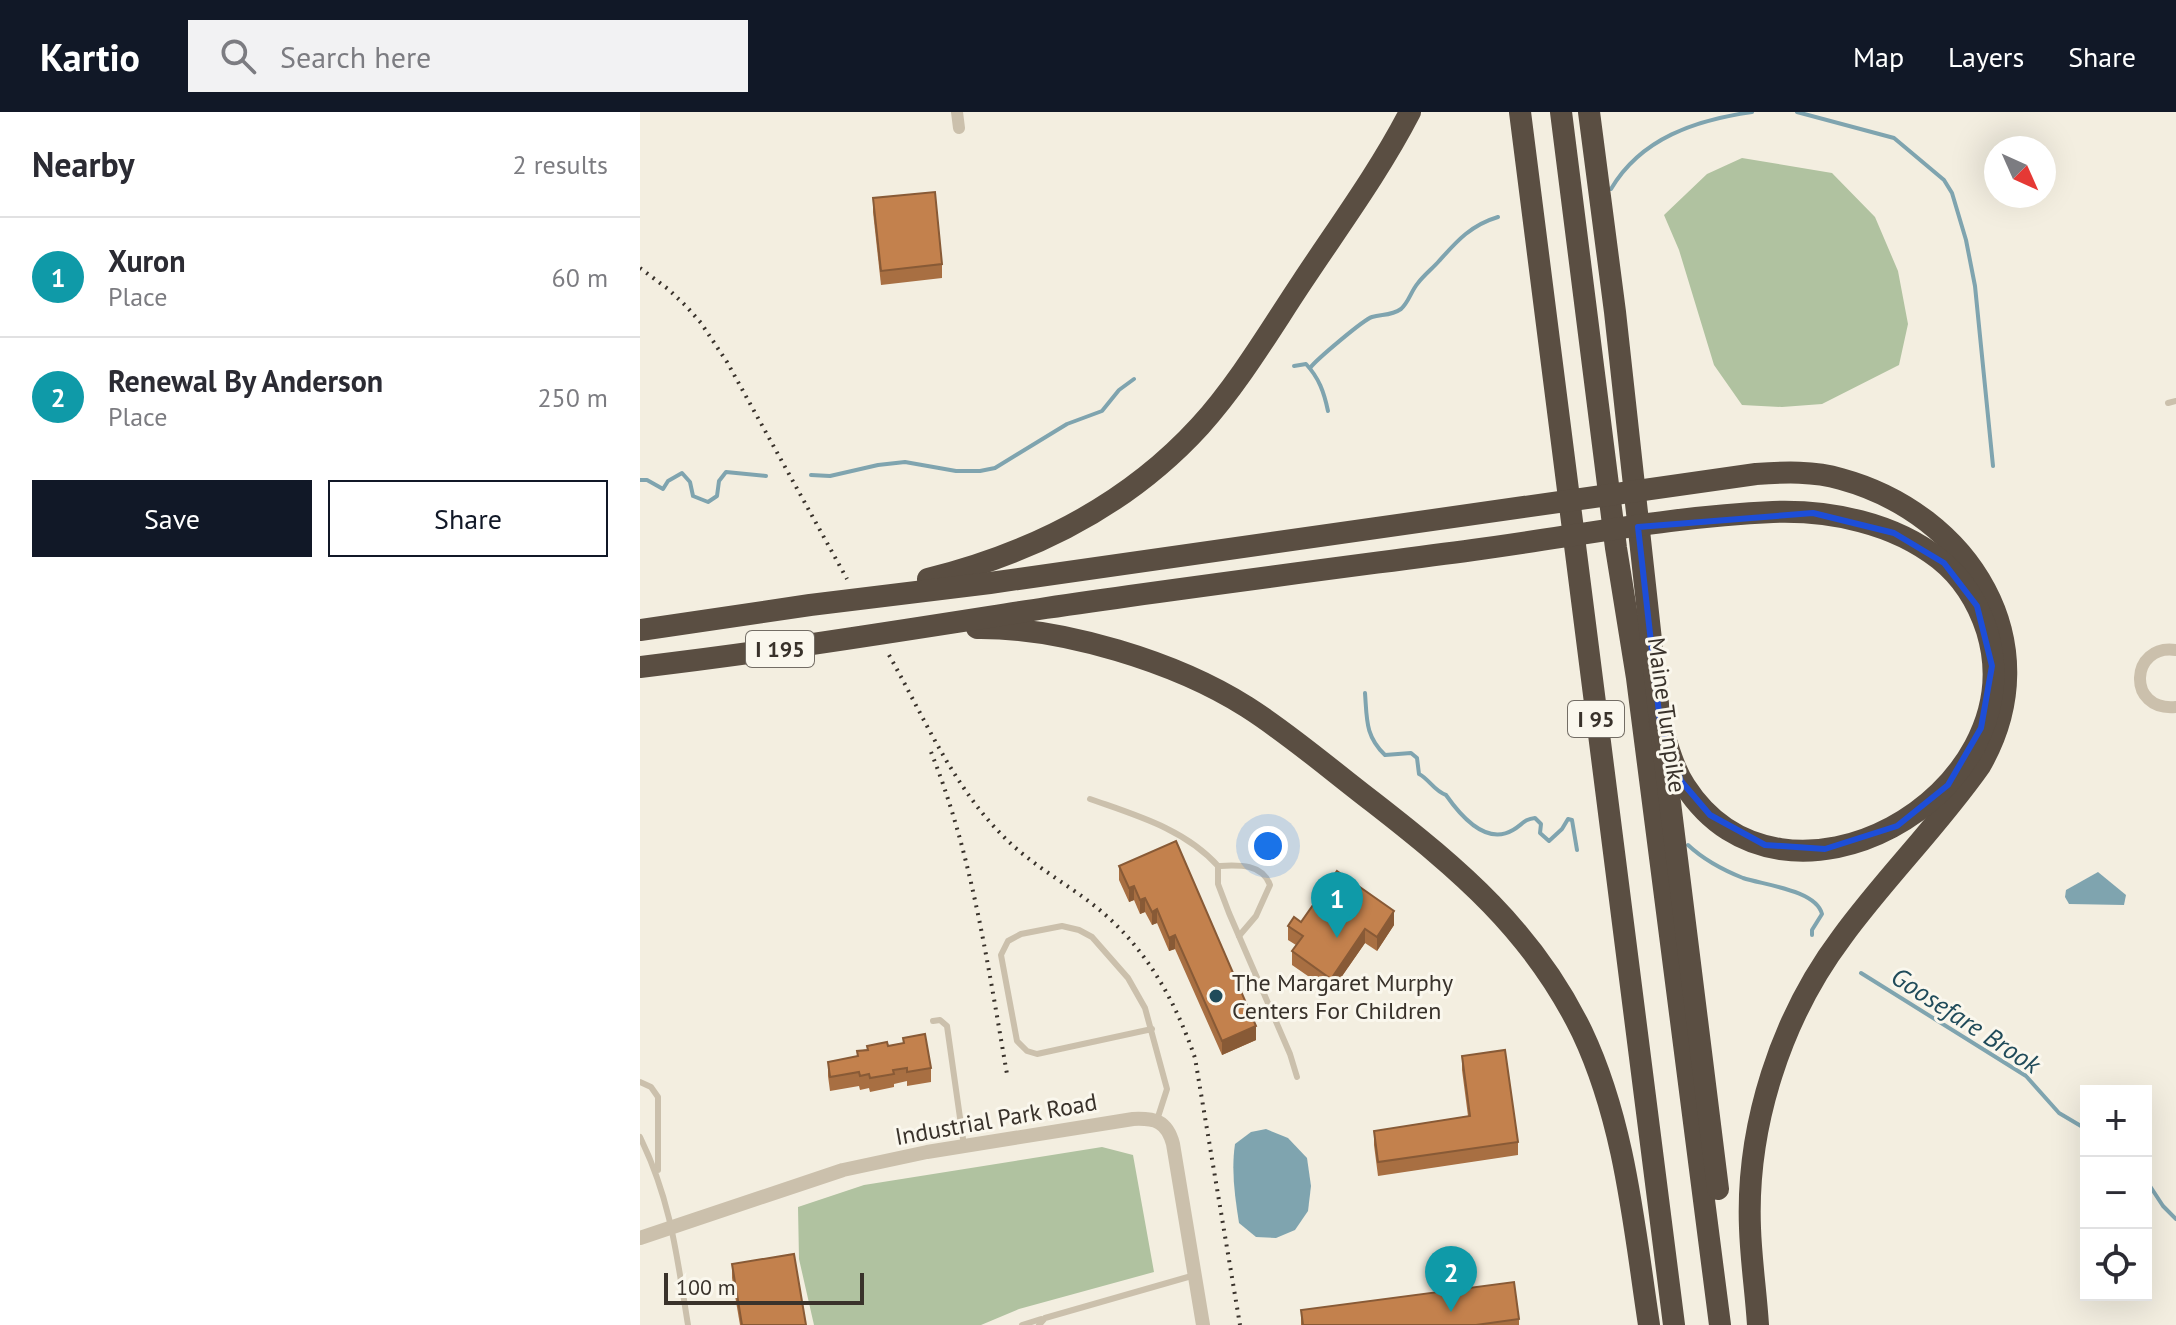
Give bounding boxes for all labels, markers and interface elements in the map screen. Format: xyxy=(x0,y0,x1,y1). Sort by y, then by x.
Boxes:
search box xyxy=(188,20,748,92)
text: Kartio xyxy=(40,32,140,81)
icon: search xyxy=(216,34,260,78)
text: Search here xyxy=(280,37,431,76)
text: Map xyxy=(1853,38,1904,75)
text: Layers xyxy=(1948,38,2024,75)
text: Share xyxy=(2068,38,2136,75)
north arrow xyxy=(1984,136,2056,208)
text: Nearby xyxy=(32,142,134,186)
text: 2 results xyxy=(513,148,608,181)
text: Xuron xyxy=(108,241,186,280)
text: 1 xyxy=(51,261,65,294)
text: 60 m xyxy=(552,261,608,294)
text: Place xyxy=(108,280,167,313)
text: Renewal By Anderson xyxy=(108,361,383,400)
text: 2 xyxy=(51,381,65,414)
text: 250 m xyxy=(537,381,608,414)
text: Place xyxy=(108,400,167,433)
button: Save xyxy=(32,480,312,557)
button: Share xyxy=(328,480,608,557)
road number: I 195 xyxy=(746,631,814,667)
street label: Maine Turnpike xyxy=(1641,636,1693,794)
road number: I 95 xyxy=(1568,701,1624,737)
your location xyxy=(1248,826,1288,866)
pin: 1 xyxy=(1311,872,1363,938)
water label: Goosefare Brook xyxy=(1885,959,2048,1081)
place label: The Margaret Murphy Centers For Children xyxy=(1232,967,1453,1026)
marker: The Margaret Murphy Centers For Children xyxy=(1207,987,1225,1005)
map controls xyxy=(2080,1085,2152,1301)
button: + xyxy=(2080,1085,2152,1157)
street label: Industrial Park Road xyxy=(892,1086,1100,1152)
button: − xyxy=(2080,1157,2152,1229)
button: locate xyxy=(2080,1229,2152,1301)
pin: 2 xyxy=(1425,1246,1477,1312)
scale bar xyxy=(664,1269,864,1305)
text: 100 m xyxy=(676,1273,736,1301)

